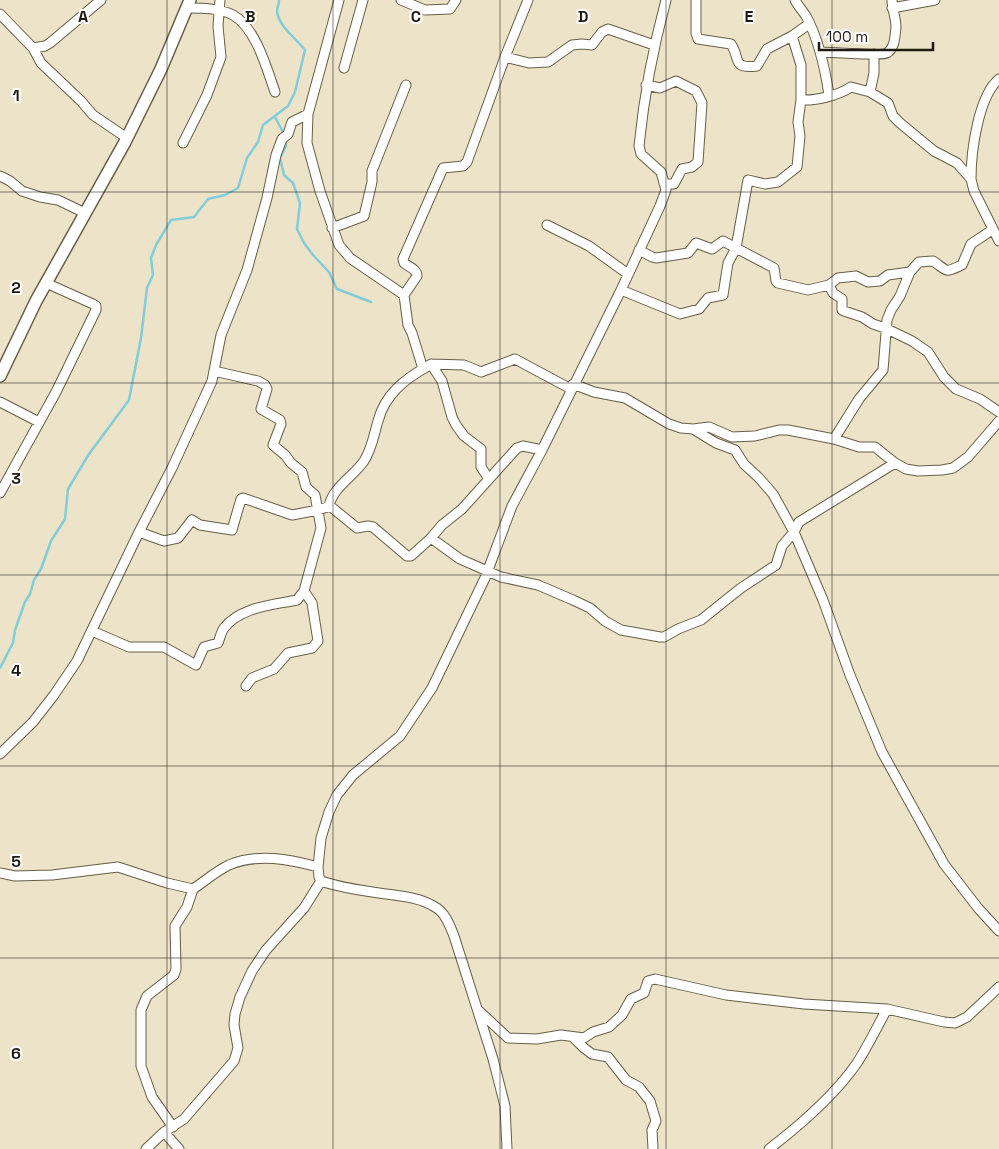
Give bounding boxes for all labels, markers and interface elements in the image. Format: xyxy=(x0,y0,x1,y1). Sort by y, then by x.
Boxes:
text: A xyxy=(78,6,88,27)
text: B xyxy=(245,6,255,27)
text: C xyxy=(411,6,421,27)
text: D xyxy=(578,6,588,27)
text: E xyxy=(745,6,754,27)
scale bar xyxy=(819,20,933,52)
text: 100 m xyxy=(826,27,868,46)
text: 1 xyxy=(12,85,20,106)
text: 2 xyxy=(11,277,21,298)
text: 3 xyxy=(11,468,21,489)
text: 4 xyxy=(11,660,21,681)
text: 5 xyxy=(11,851,21,872)
text: 6 xyxy=(11,1043,21,1064)

